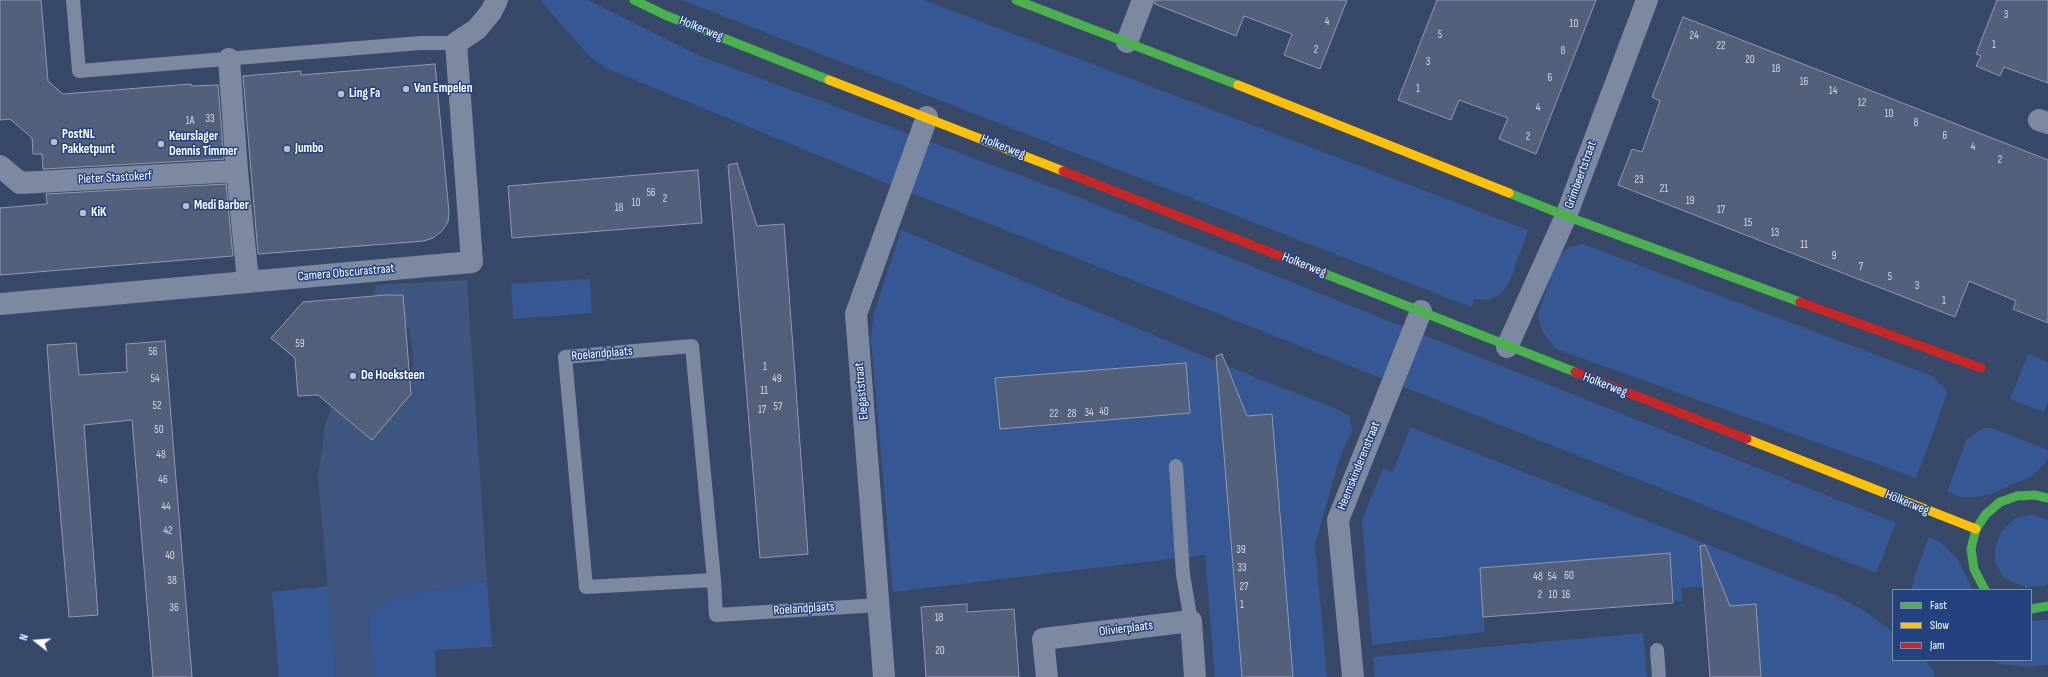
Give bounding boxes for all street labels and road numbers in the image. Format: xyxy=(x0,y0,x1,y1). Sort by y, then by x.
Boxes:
street label: Holkerweg xyxy=(677,13,725,45)
street label: Holkerweg xyxy=(979,131,1027,163)
street label: Grimbeertstraat xyxy=(1562,139,1600,211)
street label: Pieter Stastokerf xyxy=(78,168,152,188)
street label: Holkerweg xyxy=(1280,249,1328,281)
street label: Camera Obscurastraat xyxy=(297,261,395,285)
street label: Roelandplaats xyxy=(571,344,633,364)
street label: Elegaststraat xyxy=(852,362,872,420)
street label: Holkerweg xyxy=(1581,369,1629,401)
street label: Heemskinderenstraat xyxy=(1334,419,1384,513)
street label: Holkerweg xyxy=(1883,487,1931,519)
street label: Roelandplaats xyxy=(773,599,835,619)
street label: Olivierplaats xyxy=(1098,618,1154,640)

